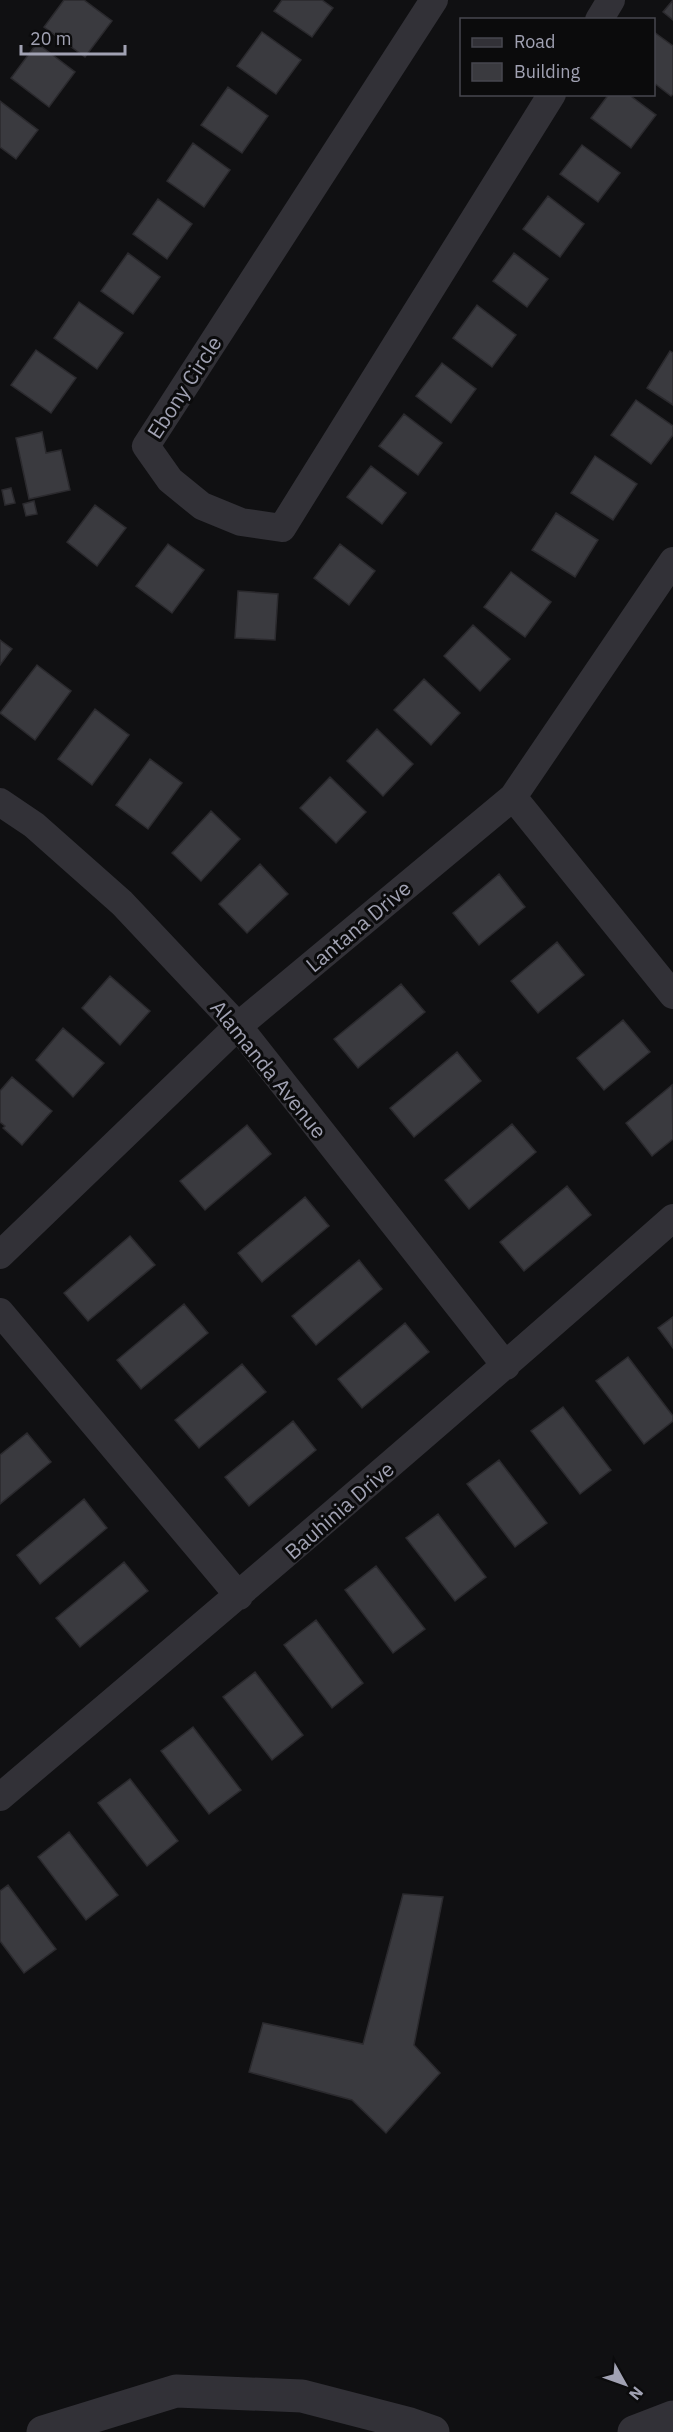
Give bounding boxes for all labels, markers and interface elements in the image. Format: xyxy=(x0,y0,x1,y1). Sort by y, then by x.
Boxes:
scale bar xyxy=(21,18,124,56)
legend xyxy=(460,18,655,96)
text: 20 m xyxy=(30,27,72,50)
text: Road xyxy=(514,30,555,53)
text: Building xyxy=(514,60,581,83)
street label: Ebony Circle xyxy=(140,330,228,444)
street label: Lantana Drive xyxy=(300,874,416,978)
street label: Alamanda Avenue xyxy=(205,994,333,1144)
street label: Bauhinia Drive xyxy=(278,1455,400,1565)
north arrow xyxy=(595,2354,655,2414)
text: N xyxy=(625,2383,648,2405)

